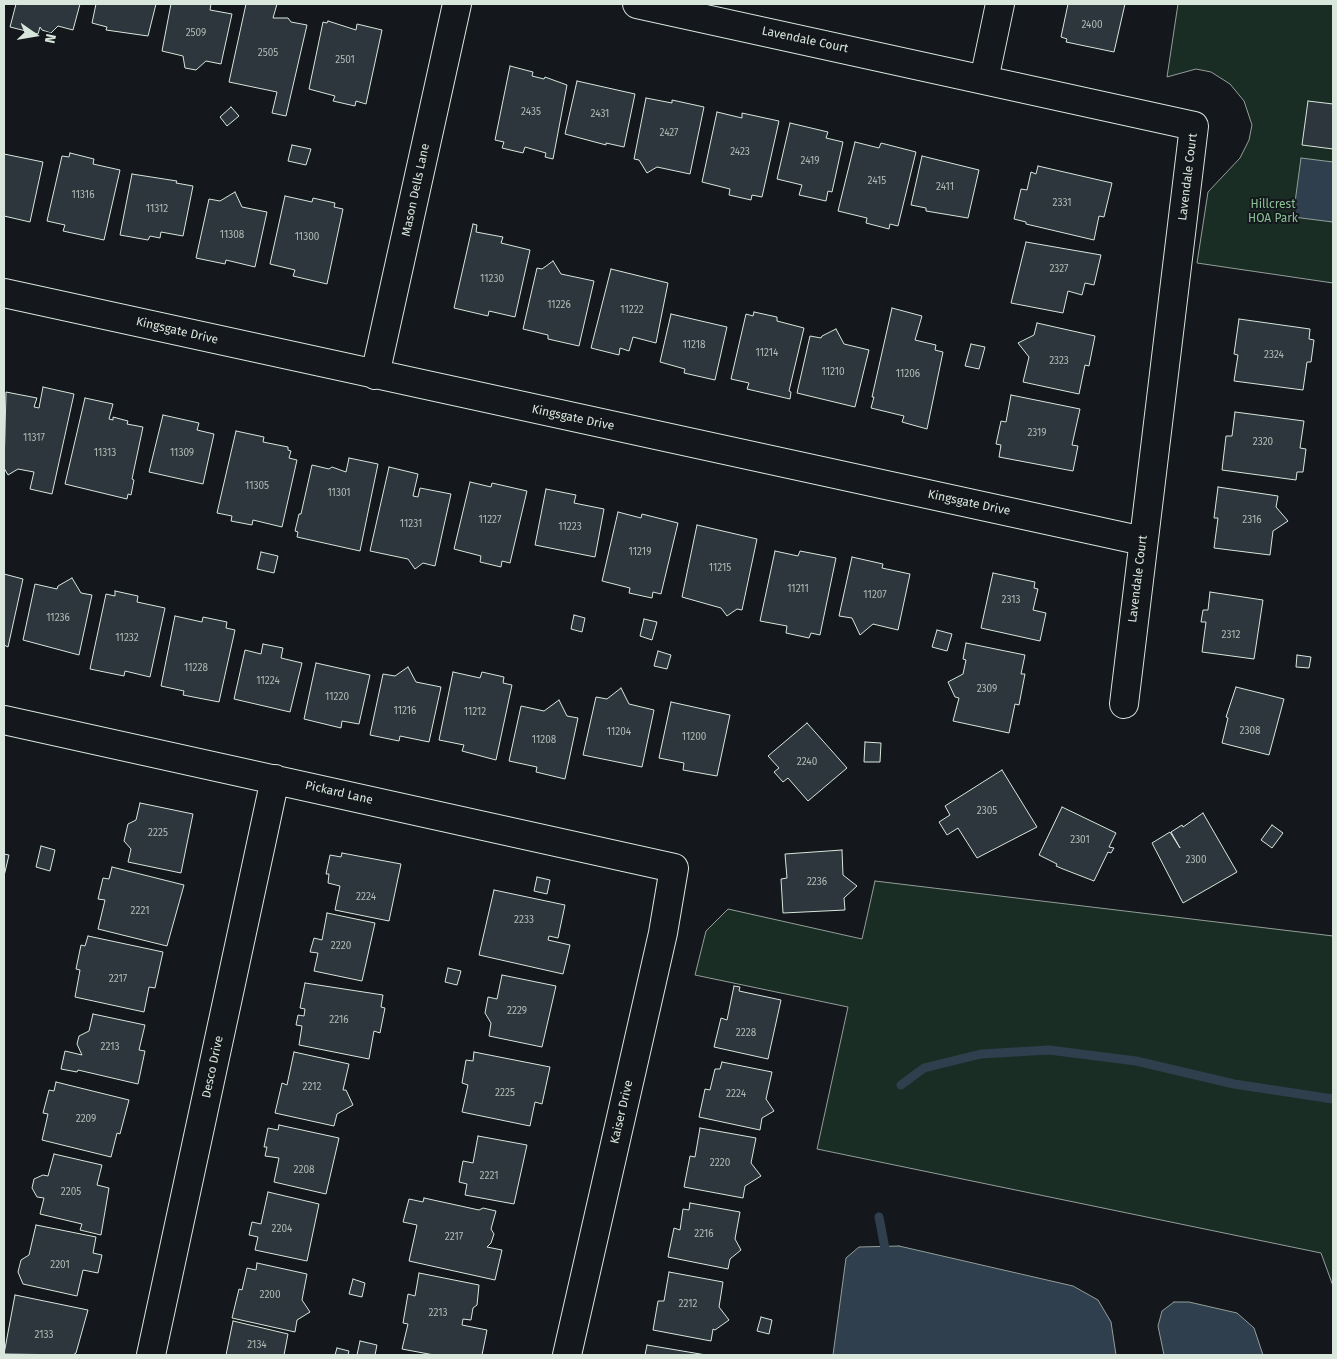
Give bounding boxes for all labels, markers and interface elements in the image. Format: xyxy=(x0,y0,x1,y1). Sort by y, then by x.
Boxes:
north arrow xyxy=(10,10,60,60)
house number: 2400 xyxy=(1081,19,1103,31)
street label: Lavendale Court xyxy=(761,24,849,56)
house number: 2509 xyxy=(186,27,206,39)
text: N xyxy=(41,32,59,45)
house number: 2505 xyxy=(258,47,278,59)
house number: 2501 xyxy=(335,54,355,66)
house number: 2435 xyxy=(521,106,541,118)
house number: 2431 xyxy=(591,108,609,120)
house number: 2427 xyxy=(659,127,679,139)
street label: Lavendale Court xyxy=(1176,133,1200,221)
street label: Mason Dells Lane xyxy=(399,142,433,238)
house number: 2423 xyxy=(730,146,750,158)
house number: 2419 xyxy=(801,155,819,167)
house number: 2415 xyxy=(868,175,886,187)
house number: 2411 xyxy=(936,181,954,193)
house number: 11316 xyxy=(72,189,94,201)
house number: 2331 xyxy=(1053,197,1071,209)
park label: Hillcrest HOA Park xyxy=(1248,198,1298,226)
house number: 11312 xyxy=(146,203,168,215)
house number: 11308 xyxy=(220,229,244,241)
house number: 11300 xyxy=(295,231,319,243)
house number: 2327 xyxy=(1049,263,1069,275)
house number: 11230 xyxy=(480,273,504,285)
house number: 11226 xyxy=(547,299,571,311)
house number: 11222 xyxy=(620,304,644,316)
street label: Kingsgate Drive xyxy=(135,315,219,347)
house number: 11218 xyxy=(682,339,706,351)
house number: 11214 xyxy=(756,347,778,359)
house number: 2324 xyxy=(1264,349,1284,361)
house number: 2323 xyxy=(1049,355,1069,367)
house number: 11210 xyxy=(821,366,845,378)
house number: 11206 xyxy=(896,368,920,380)
street label: Kingsgate Drive xyxy=(531,402,615,434)
house number: 2319 xyxy=(1027,427,1047,439)
house number: 11317 xyxy=(23,432,45,444)
house number: 2320 xyxy=(1253,436,1273,448)
house number: 11313 xyxy=(94,447,116,459)
house number: 11309 xyxy=(170,447,194,459)
house number: 11305 xyxy=(245,480,269,492)
house number: 11301 xyxy=(327,487,351,499)
street label: Kingsgate Drive xyxy=(927,487,1011,519)
house number: 11227 xyxy=(479,514,501,526)
house number: 2316 xyxy=(1242,514,1262,526)
house number: 11231 xyxy=(400,518,422,530)
house number: 11223 xyxy=(558,521,582,533)
street label: Lavendale Court xyxy=(1126,535,1150,623)
house number: 11219 xyxy=(629,546,651,558)
house number: 11215 xyxy=(709,562,731,574)
house number: 11211 xyxy=(787,583,809,595)
house number: 11207 xyxy=(863,589,887,601)
house number: 2313 xyxy=(1002,594,1020,606)
house number: 11236 xyxy=(46,612,70,624)
house number: 2312 xyxy=(1222,629,1240,641)
house number: 11232 xyxy=(115,632,139,644)
house number: 11228 xyxy=(184,662,208,674)
house number: 11224 xyxy=(256,675,280,687)
house number: 2309 xyxy=(977,683,997,695)
house number: 11220 xyxy=(325,691,349,703)
house number: 11216 xyxy=(394,705,416,717)
house number: 11212 xyxy=(464,706,486,718)
house number: 2308 xyxy=(1240,725,1260,737)
house number: 11204 xyxy=(607,726,631,738)
house number: 11200 xyxy=(682,731,706,743)
house number: 11208 xyxy=(532,734,556,746)
house number: 2240 xyxy=(797,756,817,768)
street label: Pickard Lane xyxy=(304,778,374,808)
house number: 2305 xyxy=(977,805,997,817)
house number: 2225 xyxy=(148,827,168,839)
house number: 2301 xyxy=(1070,834,1090,846)
house number: 2300 xyxy=(1185,854,1207,866)
house number: 2236 xyxy=(807,876,827,888)
house number: 2224 xyxy=(356,891,376,903)
house number: 2221 xyxy=(131,905,149,917)
house number: 2233 xyxy=(514,914,534,926)
house number: 2220 xyxy=(331,940,351,952)
house number: 2217 xyxy=(109,973,127,985)
house number: 2229 xyxy=(507,1005,527,1017)
house number: 2216 xyxy=(329,1014,349,1026)
house number: 2228 xyxy=(736,1027,756,1039)
street label: Desco Drive xyxy=(199,1034,227,1100)
house number: 2213 xyxy=(101,1041,119,1053)
street label: Kaiser Drive xyxy=(608,1079,636,1145)
house number: 2212 xyxy=(303,1081,321,1093)
house number: 2225 xyxy=(495,1087,515,1099)
house number: 2224 xyxy=(726,1088,746,1100)
house number: 2209 xyxy=(76,1113,96,1125)
house number: 2220 xyxy=(710,1157,730,1169)
house number: 2208 xyxy=(294,1164,314,1176)
house number: 2221 xyxy=(480,1170,498,1182)
house number: 2205 xyxy=(61,1186,81,1198)
house number: 2204 xyxy=(272,1223,292,1235)
house number: 2216 xyxy=(694,1228,714,1240)
house number: 2217 xyxy=(445,1231,463,1243)
house number: 2201 xyxy=(50,1259,70,1271)
house number: 2200 xyxy=(259,1289,281,1301)
house number: 2212 xyxy=(679,1298,697,1310)
house number: 2213 xyxy=(429,1307,447,1319)
house number: 2133 xyxy=(34,1329,54,1341)
house number: 2134 xyxy=(247,1339,267,1351)

